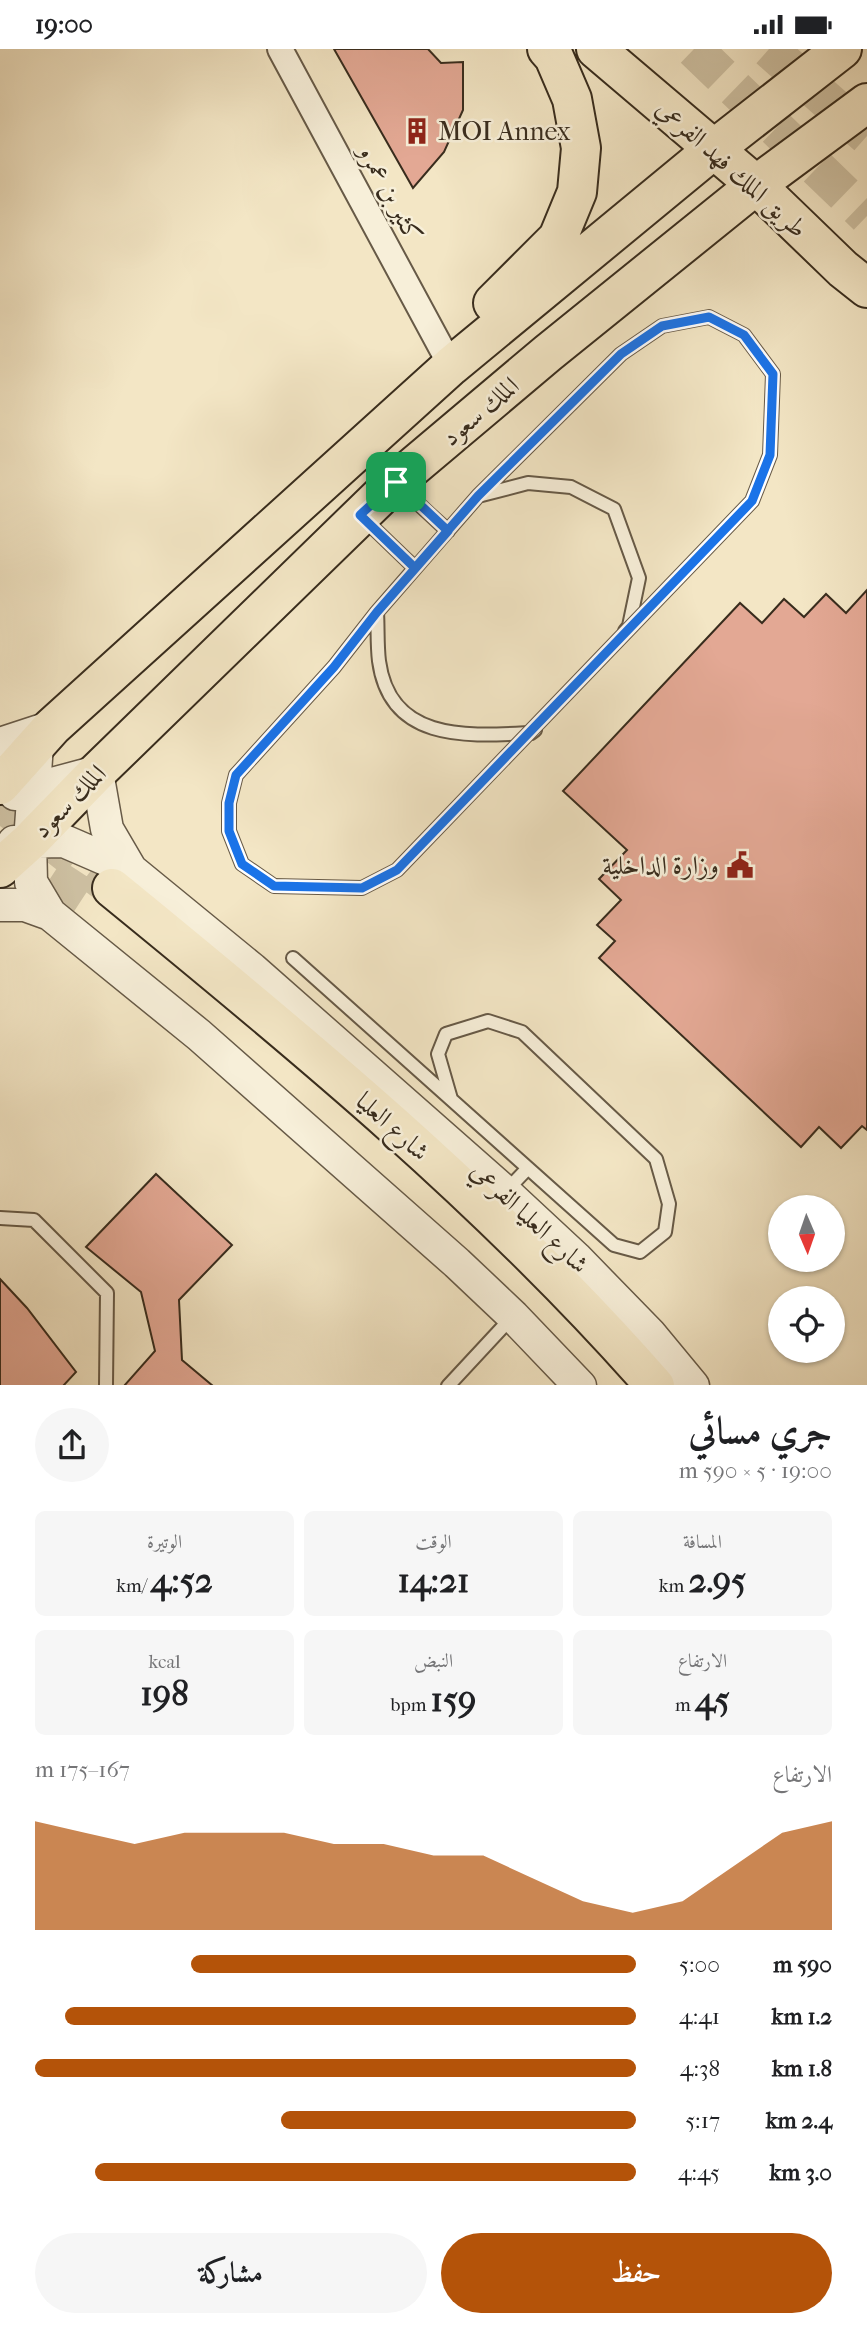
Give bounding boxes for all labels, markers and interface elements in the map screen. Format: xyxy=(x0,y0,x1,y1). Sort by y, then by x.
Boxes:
text: 19:00 xyxy=(35,9,93,40)
street label: طريق الملك فهد الفرعي xyxy=(646,93,814,249)
building icon: MOI Annex xyxy=(402,116,432,146)
place label: MOI Annex xyxy=(438,116,571,147)
street label: كثير بن عمرو xyxy=(350,137,429,248)
street label: الملك سعود xyxy=(435,370,526,454)
pin xyxy=(366,452,426,512)
icon: arrive xyxy=(377,463,415,501)
street label: الملك سعود xyxy=(26,758,113,845)
place label: وزارة الداخلية xyxy=(602,850,719,881)
public building icon: وزارة الداخلية xyxy=(725,850,755,880)
street label: شارع العليا xyxy=(346,1085,436,1172)
street label: شارع العليا الفرعي xyxy=(460,1155,595,1284)
north arrow xyxy=(768,1195,845,1272)
map controls xyxy=(768,1195,845,1363)
button: locate xyxy=(768,1286,845,1363)
button: share xyxy=(35,1408,109,1482)
text: جري مسائي xyxy=(688,1408,832,1453)
text: 19:00 · 5 × 590 m xyxy=(679,1457,832,1484)
text: الوتيرة xyxy=(147,1531,182,1553)
text: الوقت xyxy=(415,1531,452,1553)
text: المسافة xyxy=(683,1531,722,1553)
text: 4:52 xyxy=(151,1560,213,1601)
text: 14:21 xyxy=(397,1560,470,1601)
text: 2.95 xyxy=(688,1560,746,1601)
text: /km xyxy=(116,1575,151,1597)
text: km xyxy=(659,1575,688,1597)
text: النبض xyxy=(414,1650,453,1672)
text: الارتفاع xyxy=(678,1650,727,1672)
text: kcal xyxy=(149,1651,180,1673)
text: 198 xyxy=(140,1673,189,1714)
text: 159 xyxy=(431,1679,476,1720)
text: 45 xyxy=(695,1679,730,1720)
text: bpm xyxy=(391,1694,431,1716)
text: m xyxy=(675,1694,695,1716)
text: 167–175 m xyxy=(35,1756,130,1783)
text: الارتفاع xyxy=(772,1761,832,1788)
text: 5:00 xyxy=(679,1951,720,1978)
text: 590 m xyxy=(773,1951,832,1978)
text: 4:41 xyxy=(679,2003,720,2030)
text: 1.2 km xyxy=(772,2003,832,2030)
text: 4:38 xyxy=(680,2055,720,2082)
text: 1.8 km xyxy=(772,2055,832,2082)
text: 5:17 xyxy=(685,2107,720,2134)
text: 2.4 km xyxy=(766,2107,832,2134)
text: 4:45 xyxy=(678,2159,720,2186)
text: 3.0 km xyxy=(770,2159,832,2186)
button: مشاركة xyxy=(35,2233,427,2313)
button: حفظ xyxy=(441,2233,832,2313)

